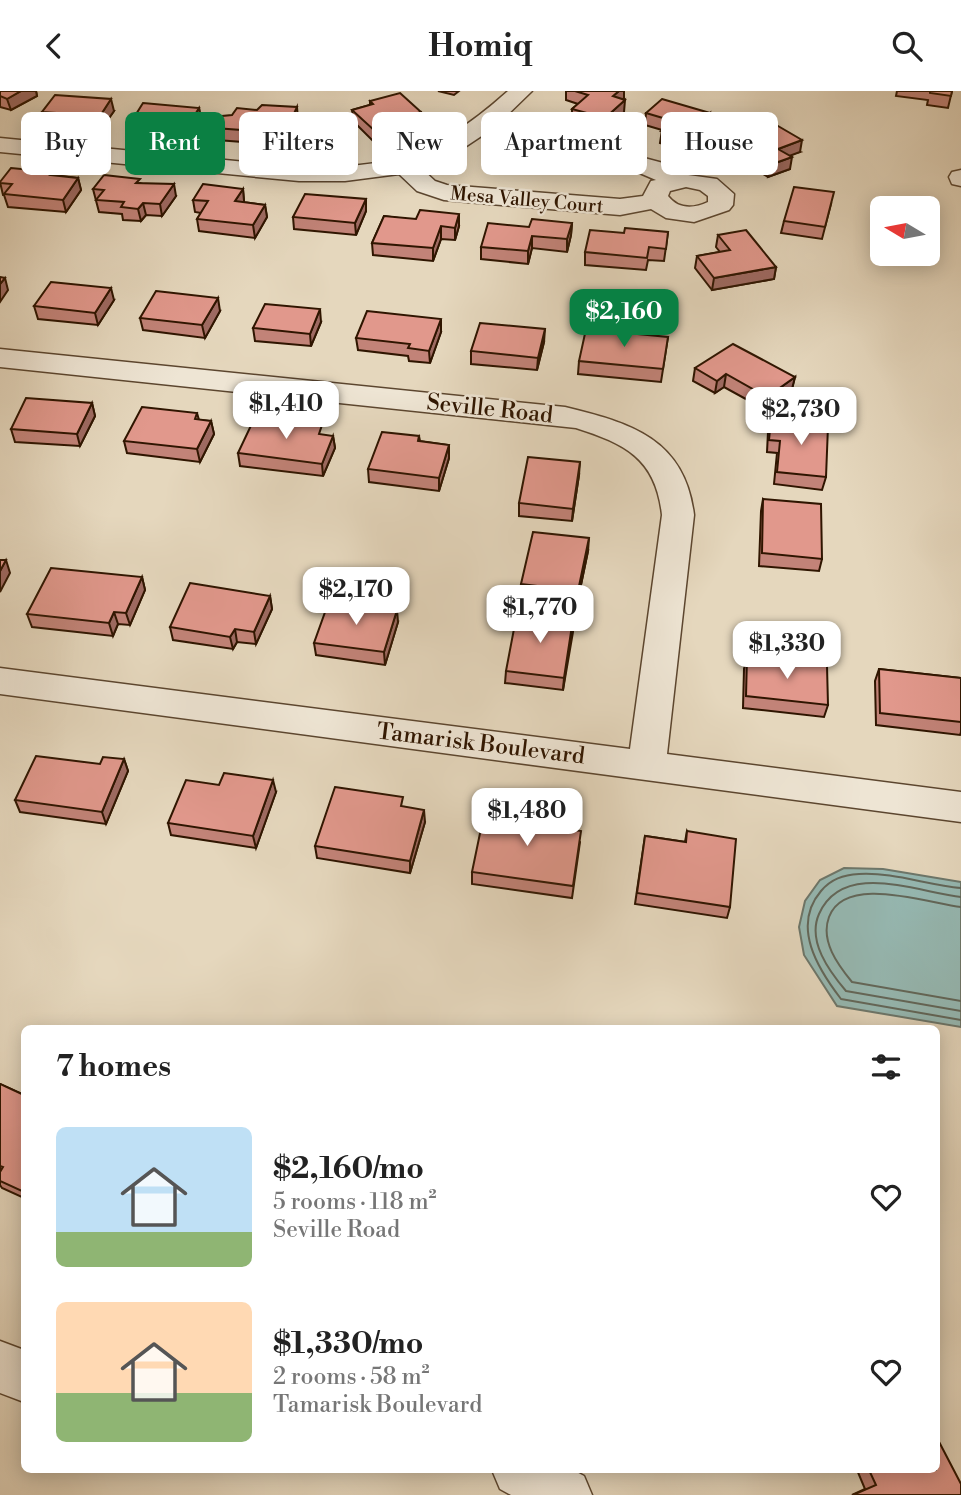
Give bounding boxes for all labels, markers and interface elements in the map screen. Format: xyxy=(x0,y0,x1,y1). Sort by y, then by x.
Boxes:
text: Homiq xyxy=(428,26,533,66)
icon: back xyxy=(35,27,73,65)
icon: search xyxy=(888,27,926,65)
chip: Buy xyxy=(21,112,111,175)
chip: Rent xyxy=(125,112,225,175)
chip: Filters xyxy=(239,112,358,175)
chip: New xyxy=(372,112,467,175)
chip: Apartment xyxy=(481,112,647,175)
chip: House xyxy=(661,112,778,175)
street label: Mesa Valley Court xyxy=(449,181,605,219)
north arrow xyxy=(870,196,940,266)
map controls xyxy=(870,196,940,266)
pin: $2,160 xyxy=(567,289,681,349)
text: $2,160 xyxy=(586,298,662,326)
pin: $1,410 xyxy=(229,381,343,441)
pin: $2,730 xyxy=(744,387,858,447)
street label: Seville Road xyxy=(425,388,555,430)
text: $1,410 xyxy=(249,390,323,418)
text: $2,730 xyxy=(762,396,840,424)
pin: $2,170 xyxy=(299,567,413,627)
text: $2,170 xyxy=(319,576,393,604)
pin: $1,770 xyxy=(483,585,597,645)
text: $1,770 xyxy=(503,594,577,622)
pin: $1,330 xyxy=(730,621,844,681)
text: $1,330 xyxy=(749,630,825,658)
street label: Tamarisk Boulevard xyxy=(375,717,587,771)
pin: $1,480 xyxy=(470,789,584,848)
text: $1,480 xyxy=(488,797,566,825)
text: 7 homes xyxy=(56,1048,171,1086)
icon: filters xyxy=(867,1048,905,1086)
text: $2,160/mo xyxy=(273,1150,424,1188)
icon: home xyxy=(112,1155,196,1239)
icon: heart xyxy=(867,1178,905,1216)
text: 5 rooms · 118 m² xyxy=(273,1188,437,1216)
text: Seville Road xyxy=(273,1216,400,1244)
text: $1,330/mo xyxy=(273,1325,423,1363)
icon: home xyxy=(112,1330,196,1414)
icon: heart xyxy=(867,1353,905,1391)
text: 2 rooms · 58 m² xyxy=(273,1363,430,1391)
text: Tamarisk Boulevard xyxy=(273,1391,482,1419)

